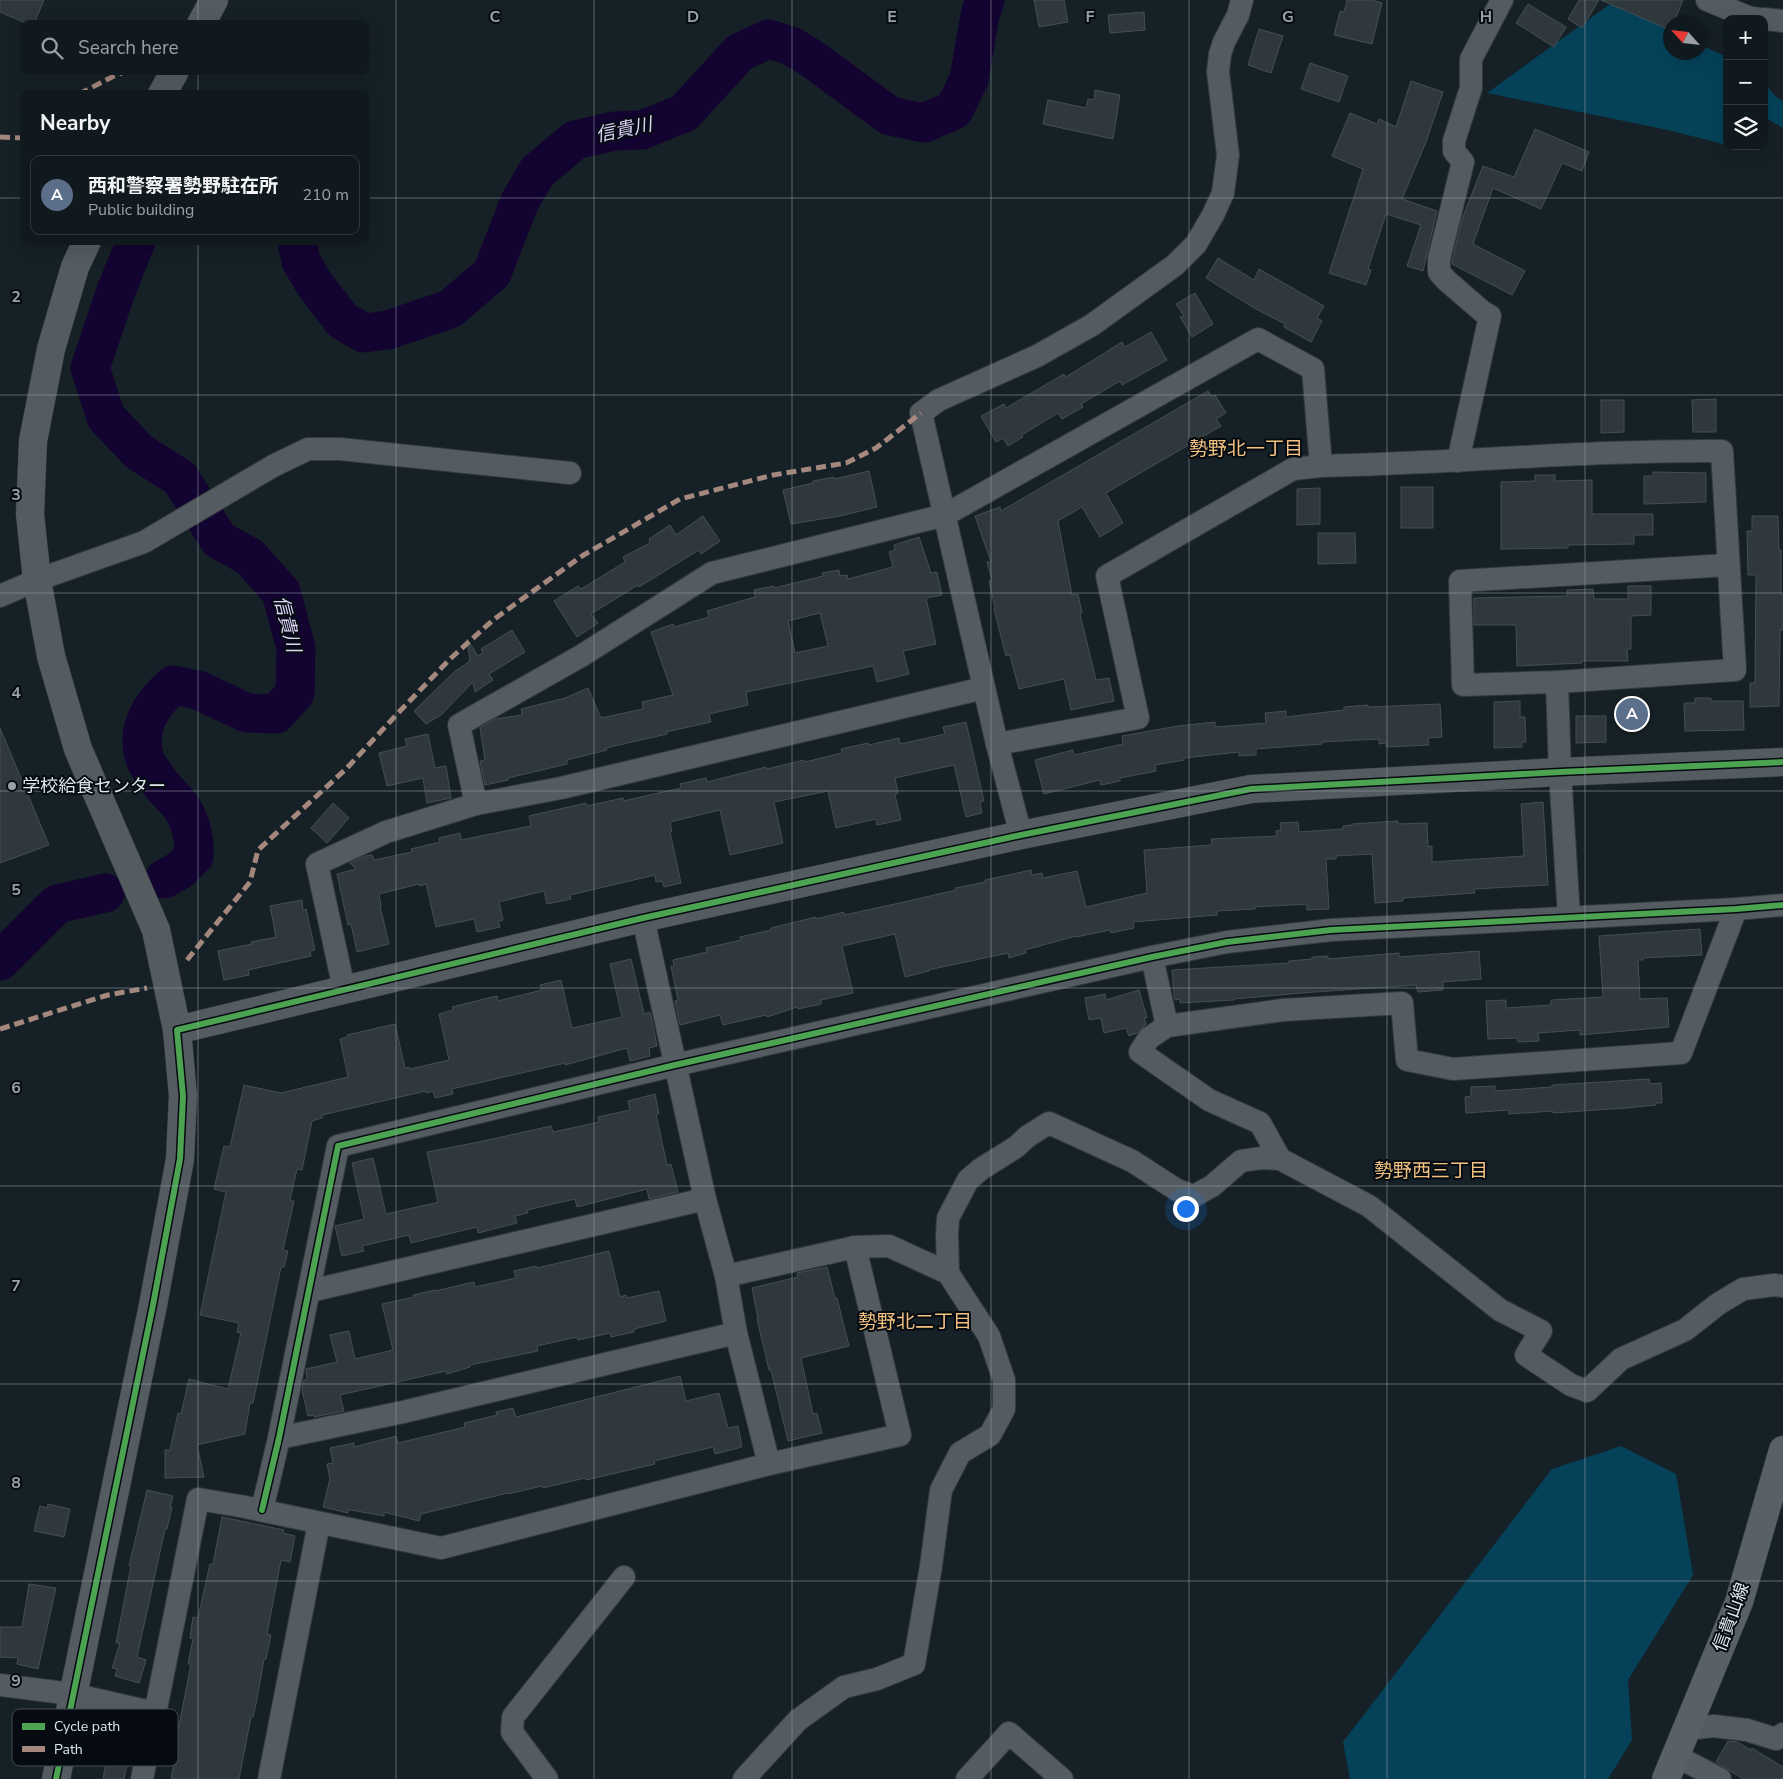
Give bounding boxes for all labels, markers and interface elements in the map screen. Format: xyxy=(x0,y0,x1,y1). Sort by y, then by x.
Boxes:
text: C xyxy=(490,6,501,28)
text: D xyxy=(687,6,699,28)
text: E xyxy=(887,6,897,28)
text: F xyxy=(1086,6,1095,28)
text: G xyxy=(1282,6,1294,28)
text: H xyxy=(1480,6,1492,28)
north arrow xyxy=(1663,15,1708,60)
map controls xyxy=(1723,15,1768,150)
button: + xyxy=(1723,15,1768,60)
search box xyxy=(20,20,370,75)
icon: search xyxy=(38,34,66,62)
text: Search here xyxy=(78,35,179,61)
button: − xyxy=(1723,60,1768,105)
button: layers xyxy=(1723,105,1768,150)
text: Nearby xyxy=(40,109,110,137)
water label: 信貴川 xyxy=(593,111,657,149)
text: 西和警察署勢野駐在所 xyxy=(88,173,278,199)
text: A xyxy=(51,184,63,206)
text: 210 m xyxy=(302,184,349,206)
text: Public building xyxy=(88,199,194,221)
text: 2 xyxy=(11,286,21,308)
district label: 勢野北一丁目 xyxy=(1189,436,1303,462)
text: 3 xyxy=(11,484,21,506)
water label: 信貴川 xyxy=(267,593,307,657)
text: 4 xyxy=(11,682,21,704)
pin: A xyxy=(1616,695,1648,733)
place label: 学校給食センター xyxy=(22,774,166,798)
marker: 学校給食センター xyxy=(6,780,18,792)
text: 5 xyxy=(11,879,21,901)
text: 6 xyxy=(11,1077,21,1099)
district label: 勢野西三丁目 xyxy=(1374,1158,1488,1184)
your location xyxy=(1173,1196,1199,1222)
text: 7 xyxy=(11,1275,21,1297)
district label: 勢野北二丁目 xyxy=(858,1309,972,1335)
text: 8 xyxy=(11,1472,21,1494)
street label: 信貴山線 xyxy=(1707,1579,1755,1655)
text: 9 xyxy=(11,1670,21,1692)
legend xyxy=(12,1709,178,1766)
text: Cycle path xyxy=(54,1717,120,1736)
text: Path xyxy=(54,1740,83,1759)

